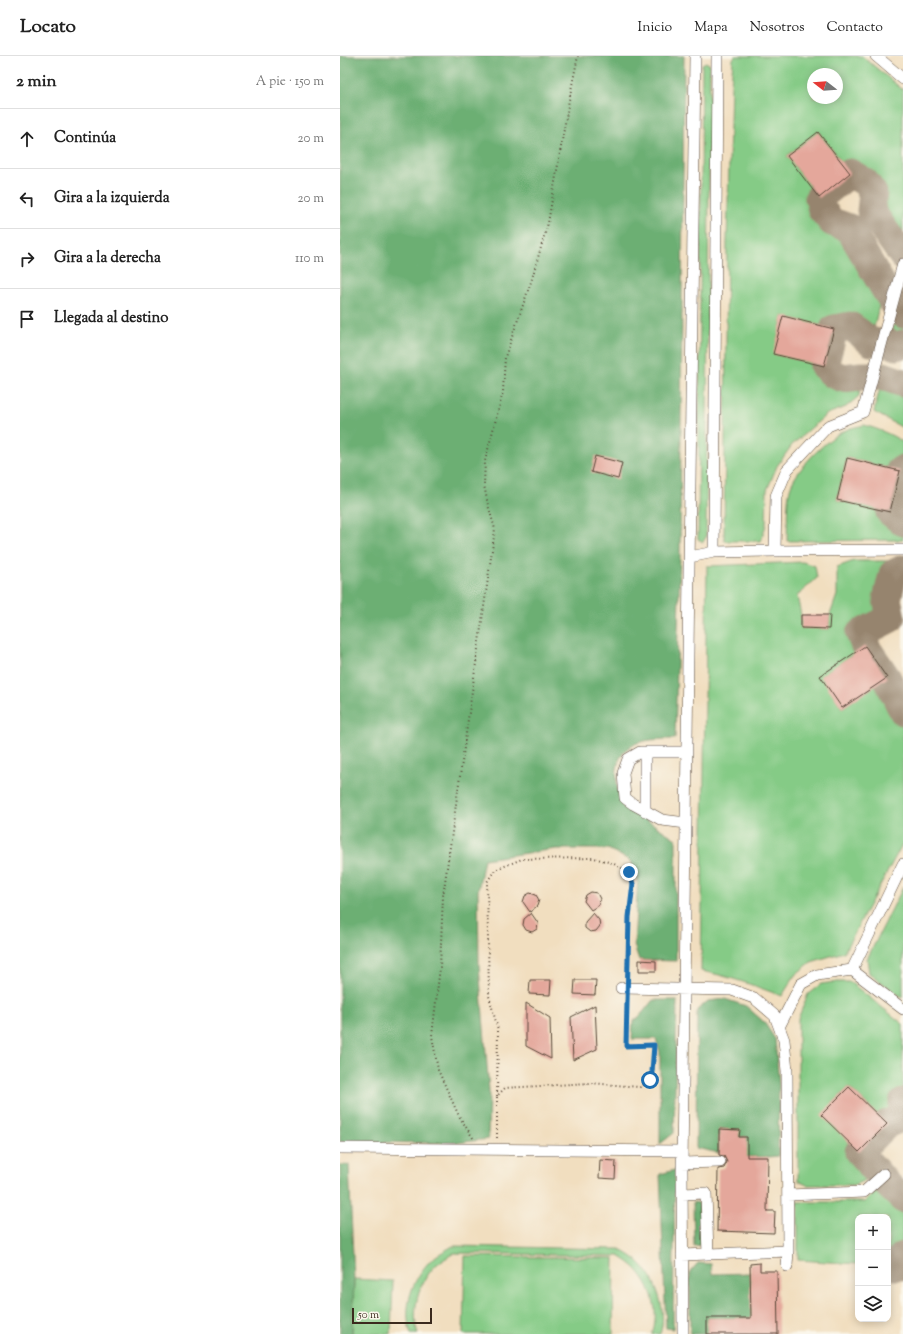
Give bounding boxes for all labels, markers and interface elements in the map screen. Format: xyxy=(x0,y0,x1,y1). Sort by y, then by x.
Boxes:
text: Locato xyxy=(20,14,76,41)
text: Inicio xyxy=(638,18,672,38)
text: Mapa xyxy=(694,18,728,38)
text: Nosotros xyxy=(750,18,805,38)
text: Contacto xyxy=(827,18,883,38)
north arrow xyxy=(807,68,843,104)
text: 2 min xyxy=(16,70,57,94)
text: A pie · 150 m xyxy=(256,73,324,91)
icon: ahead xyxy=(16,128,38,150)
text: Continúa xyxy=(54,128,116,149)
text: 20 m xyxy=(298,130,324,148)
icon: left xyxy=(16,188,38,210)
text: Gira a la izquierda xyxy=(54,188,170,209)
text: 20 m xyxy=(298,190,324,208)
icon: right xyxy=(16,248,38,270)
text: Gira a la derecha xyxy=(54,248,161,269)
text: 110 m xyxy=(295,250,324,268)
icon: arrive xyxy=(16,308,38,330)
text: Llegada al destino xyxy=(54,308,169,329)
route end xyxy=(620,863,638,881)
route start xyxy=(641,1071,659,1089)
map controls xyxy=(855,1214,891,1322)
button: + xyxy=(855,1214,891,1250)
button: − xyxy=(855,1250,891,1286)
button: layers xyxy=(855,1286,891,1322)
scale bar xyxy=(352,1306,432,1325)
text: 50 m xyxy=(358,1307,379,1323)

